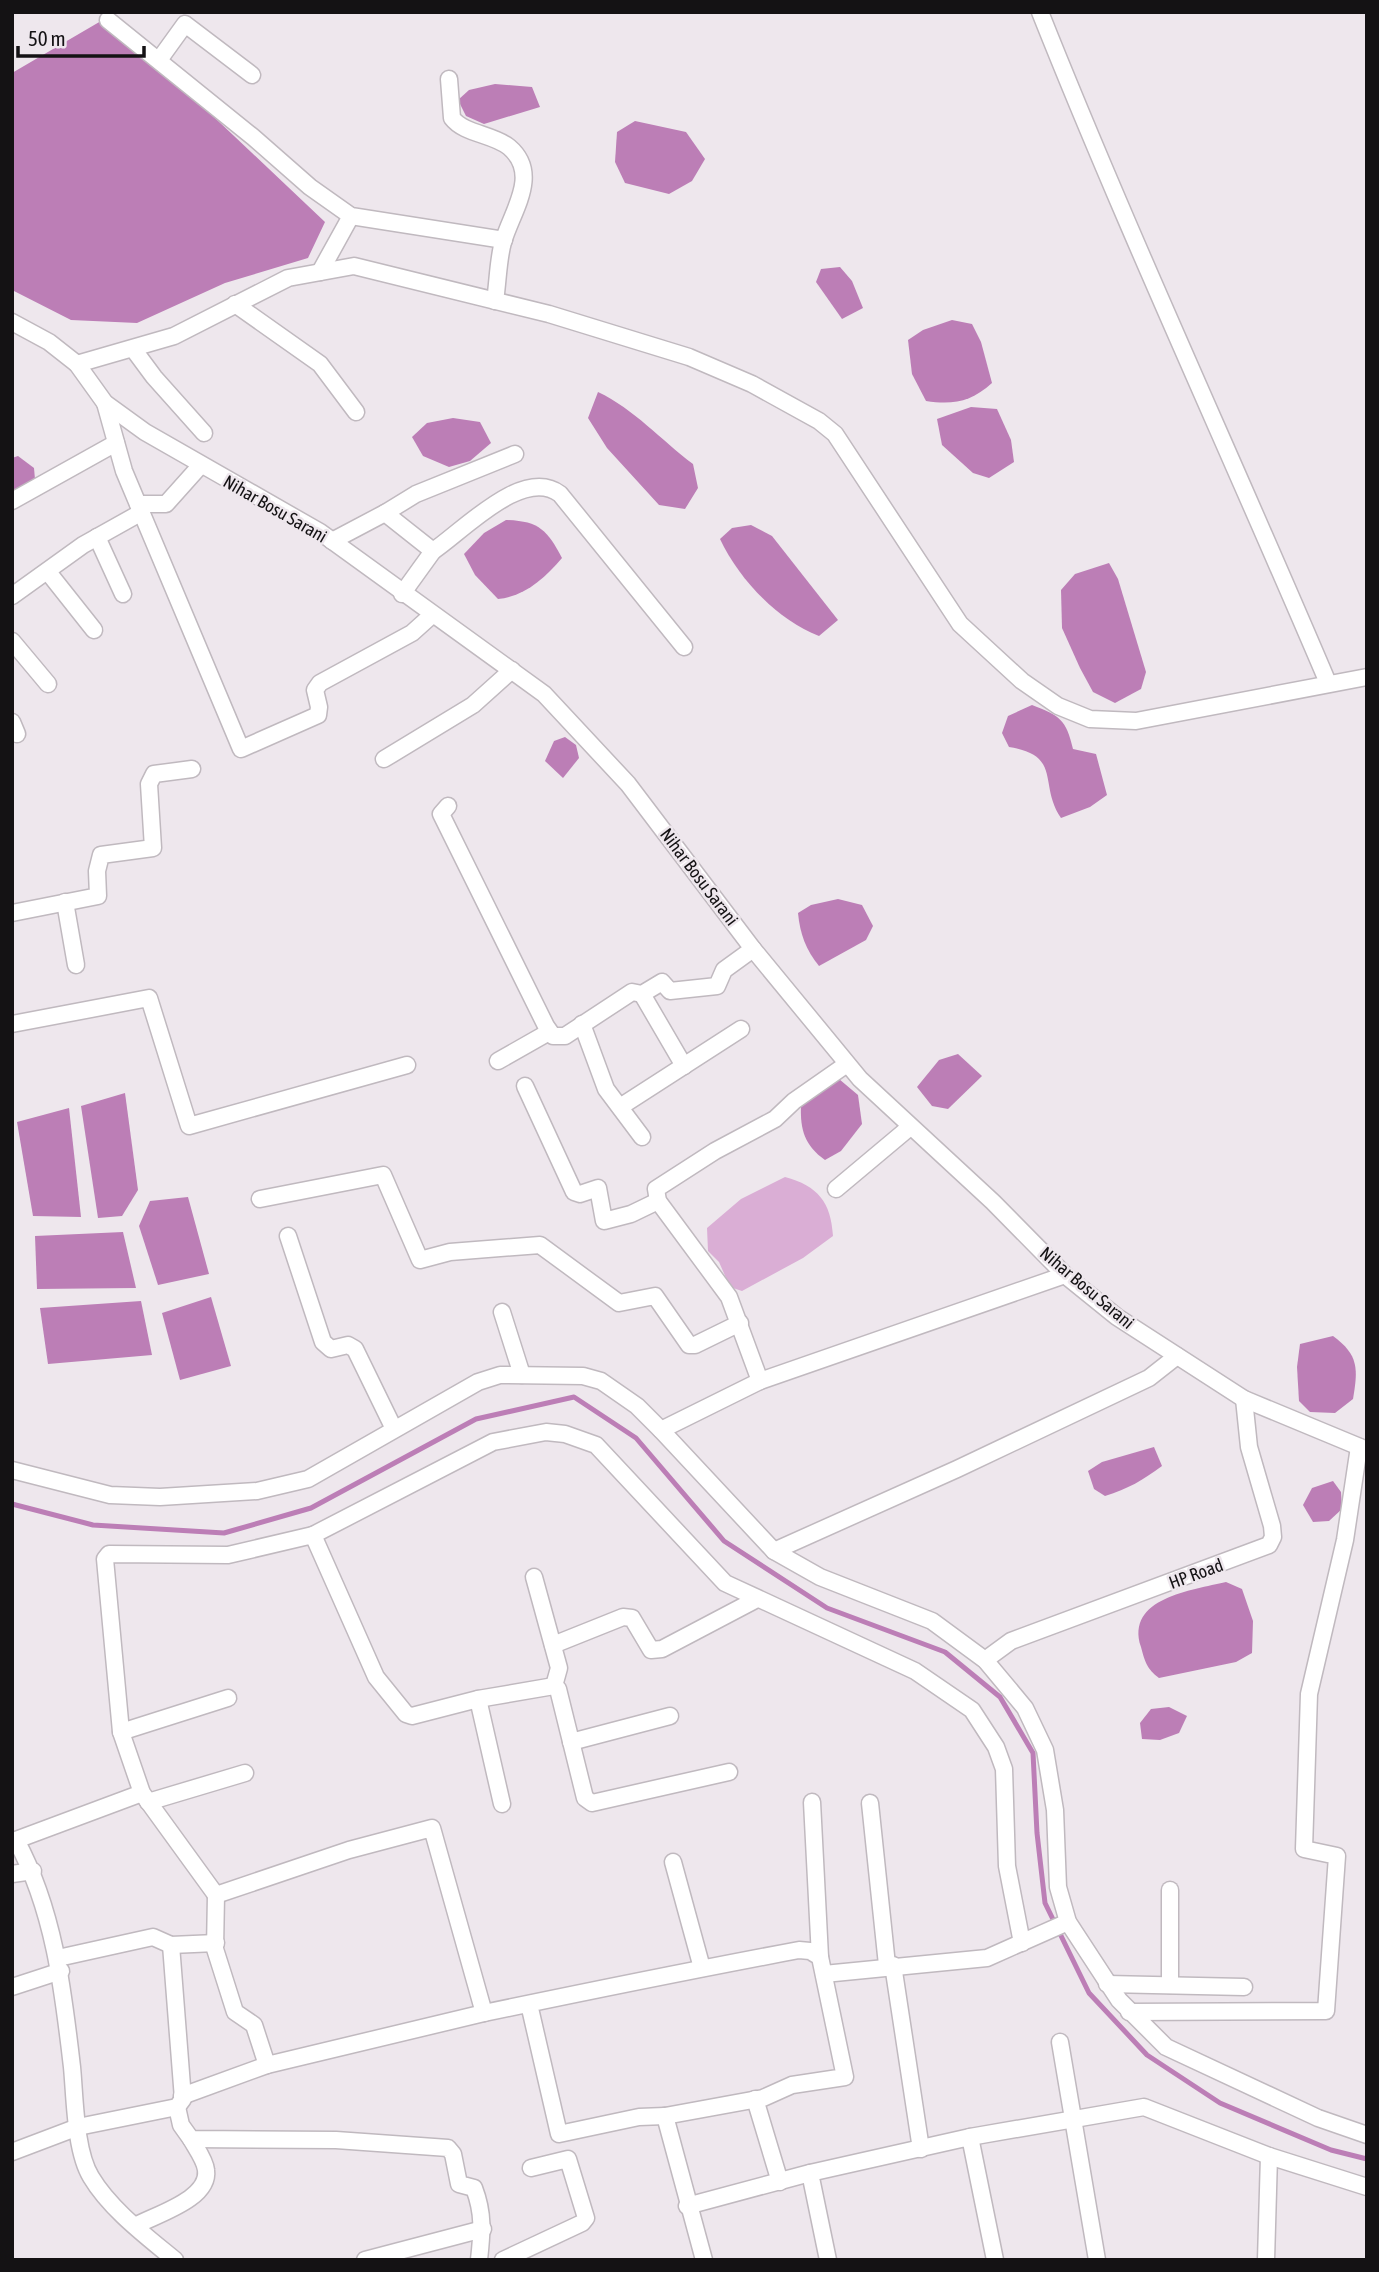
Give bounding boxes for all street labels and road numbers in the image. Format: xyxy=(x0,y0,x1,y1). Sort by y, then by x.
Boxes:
street label: Nihar Bosu Sarani xyxy=(220,470,331,547)
street label: Nihar Bosu Sarani xyxy=(656,824,743,929)
street label: Nihar Bosu Sarani xyxy=(1036,1242,1139,1333)
street label: HP Road xyxy=(1166,1554,1226,1593)

